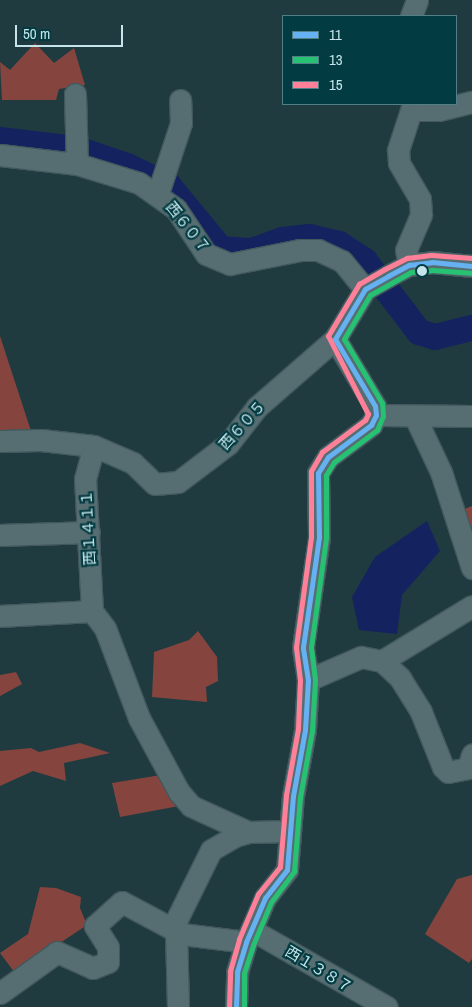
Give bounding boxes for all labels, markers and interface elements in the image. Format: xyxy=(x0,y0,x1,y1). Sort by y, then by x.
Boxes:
scale bar xyxy=(18,15,125,47)
legend xyxy=(282,15,457,105)
text: 50 m xyxy=(23,23,50,44)
text: 11 xyxy=(329,24,342,45)
text: 13 xyxy=(329,49,343,70)
text: 15 xyxy=(329,74,343,95)
street label: 西６０７ xyxy=(162,198,214,256)
unlabelled marker xyxy=(417,266,427,276)
street label: 西６０５ xyxy=(215,397,269,453)
street label: 西１４１１ xyxy=(77,490,99,566)
street label: 西１３８７ xyxy=(282,942,356,996)

